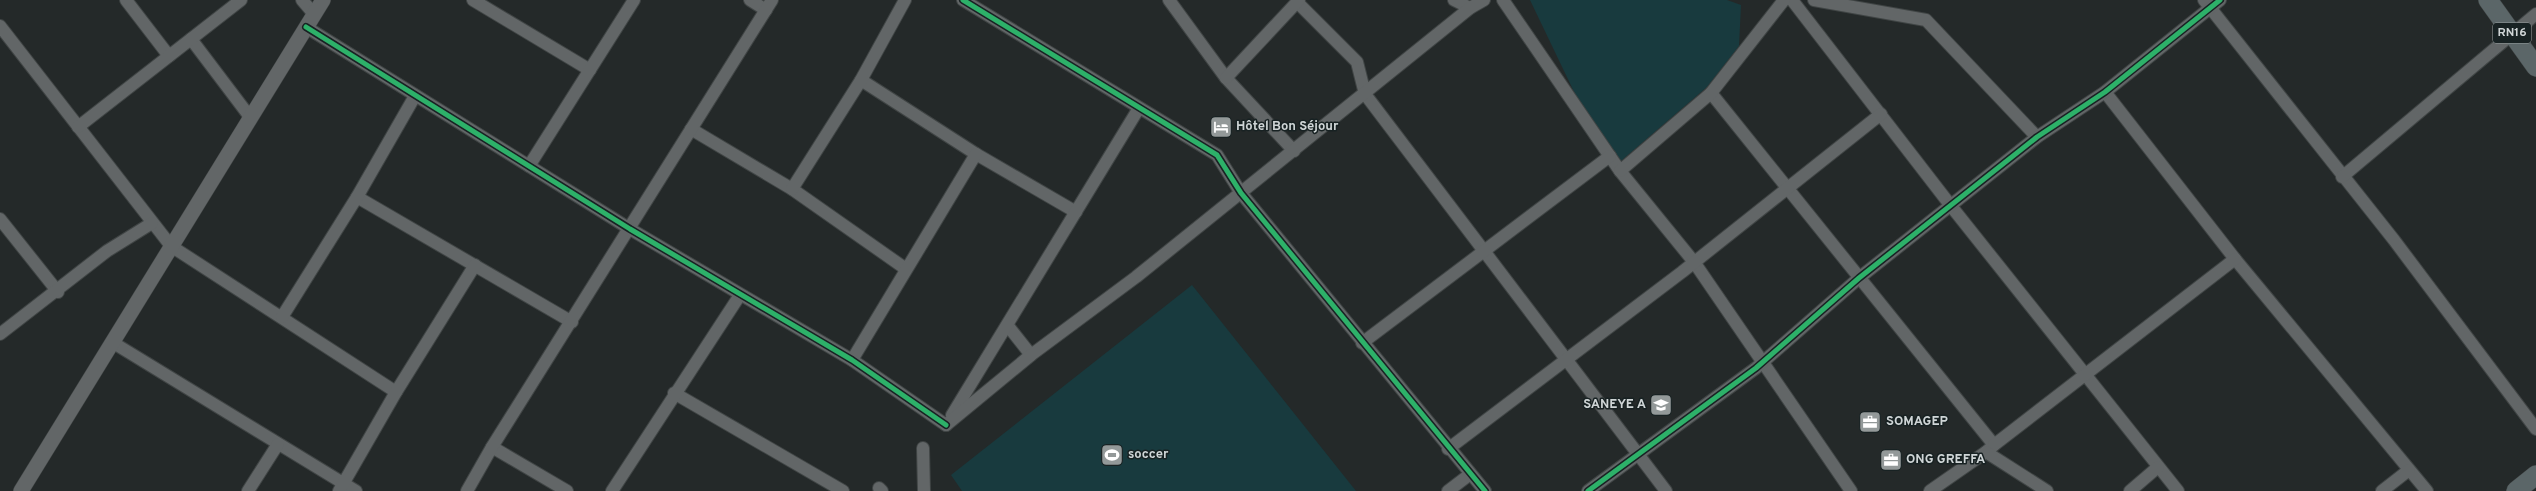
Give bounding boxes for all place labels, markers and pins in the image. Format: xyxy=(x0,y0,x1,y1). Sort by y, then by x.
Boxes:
hotel icon: Hôtel Bon Séjour xyxy=(1208,114,1234,140)
place label: Hôtel Bon Séjour xyxy=(1236,119,1339,135)
school or university icon: SANEYE A xyxy=(1648,392,1674,418)
place label: SANEYE A xyxy=(1583,397,1646,413)
office icon: SOMAGEP xyxy=(1857,409,1883,435)
place label: SOMAGEP xyxy=(1886,414,1948,430)
sports icon: soccer xyxy=(1099,442,1125,468)
place label: soccer xyxy=(1128,447,1169,463)
office icon: ONG GREFFA xyxy=(1878,447,1904,473)
place label: ONG GREFFA xyxy=(1906,452,1985,468)

